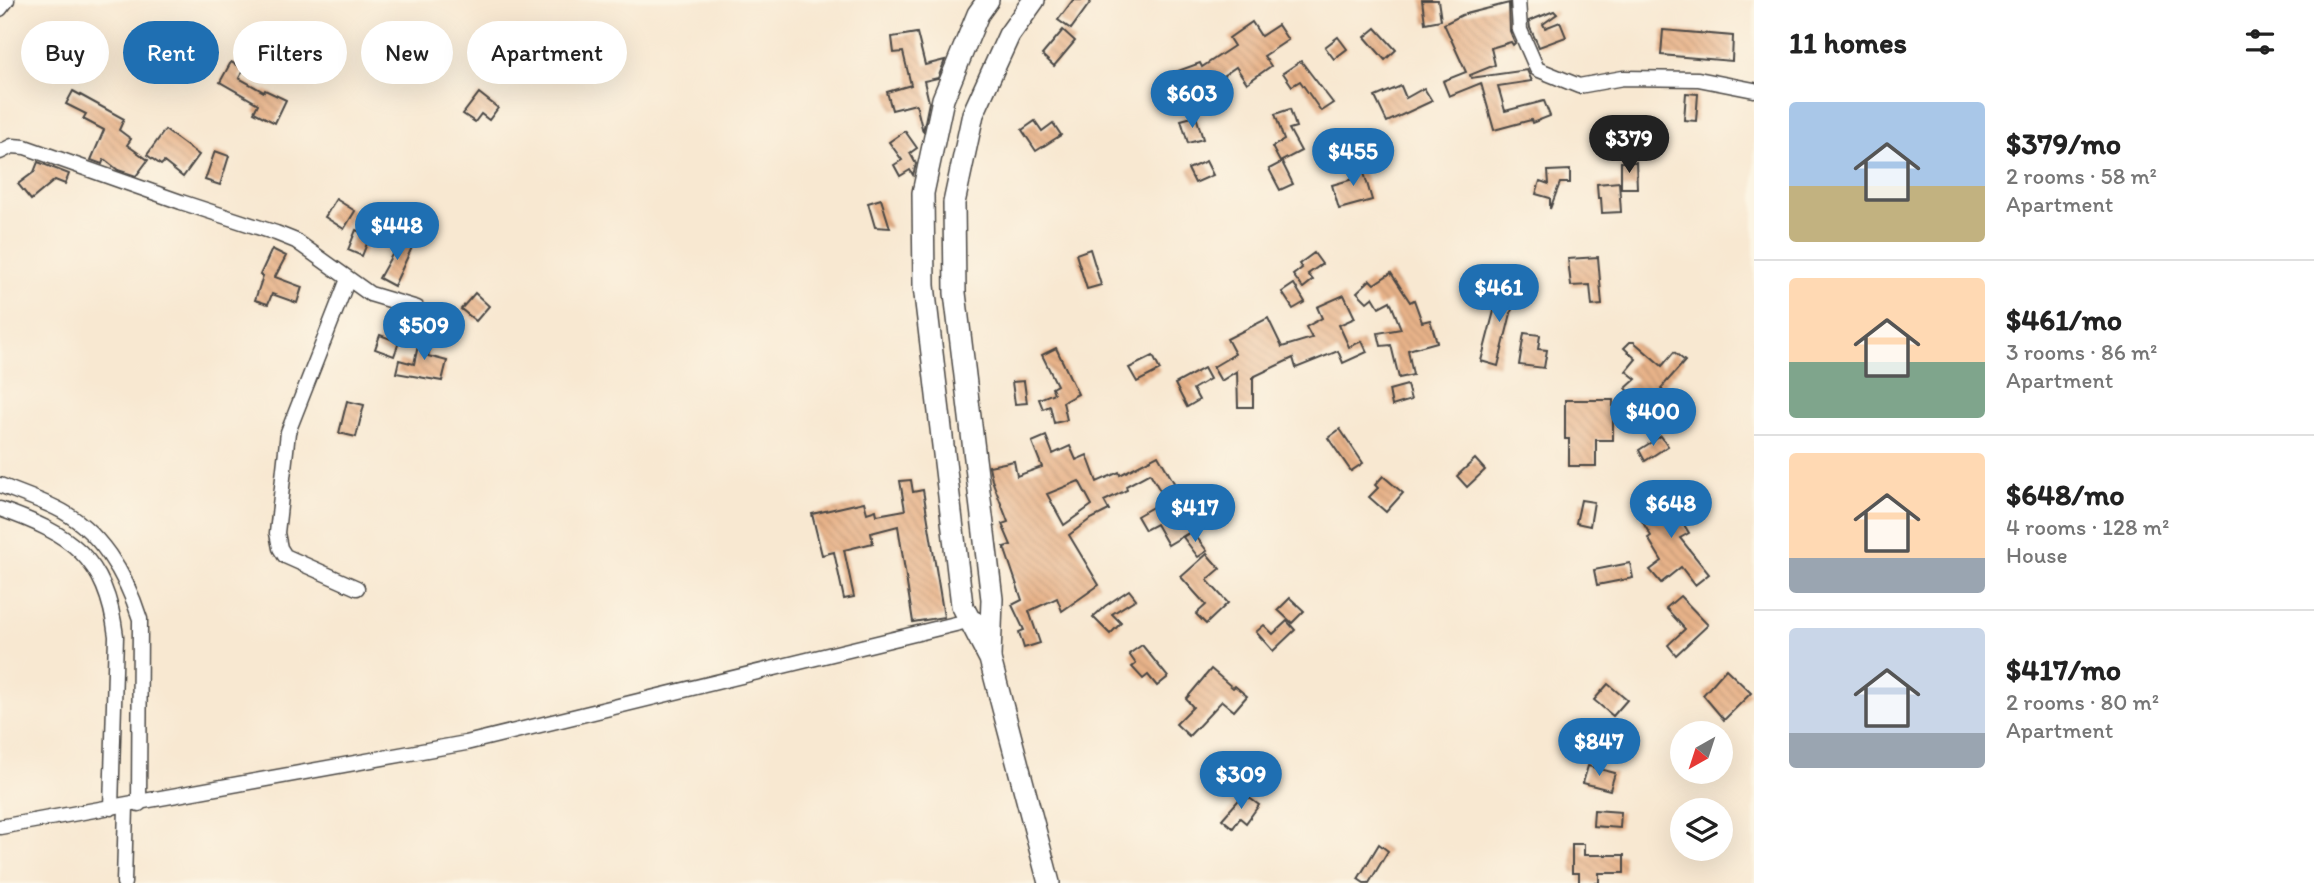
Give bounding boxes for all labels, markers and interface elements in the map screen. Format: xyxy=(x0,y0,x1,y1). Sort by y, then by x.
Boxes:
chip: Buy xyxy=(21,21,109,84)
chip: Rent xyxy=(123,21,219,84)
chip: Filters xyxy=(233,21,347,84)
chip: New xyxy=(361,21,453,84)
chip: Apartment xyxy=(467,21,627,84)
icon: filters xyxy=(2241,23,2279,61)
text: 11 homes xyxy=(1789,24,1907,61)
pin: $603 xyxy=(1151,71,1233,130)
text: $603 xyxy=(1167,79,1217,107)
pin: $379 xyxy=(1588,116,1670,175)
text: $379 xyxy=(1605,124,1653,152)
text: $379/mo xyxy=(2006,125,2121,162)
pin: $455 xyxy=(1312,128,1394,188)
icon: home xyxy=(1845,130,1929,214)
text: $455 xyxy=(1328,137,1378,165)
text: 2 rooms · 58 m² xyxy=(2006,162,2157,190)
text: Apartment xyxy=(2006,190,2113,218)
pin: $448 xyxy=(356,202,438,262)
text: $448 xyxy=(371,211,423,239)
pin: $461 xyxy=(1458,264,1540,324)
text: $461 xyxy=(1475,273,1523,301)
text: $461/mo xyxy=(2006,301,2122,338)
pin: $509 xyxy=(383,302,465,362)
icon: home xyxy=(1845,306,1929,390)
text: $509 xyxy=(399,311,449,339)
text: 3 rooms · 86 m² xyxy=(2006,338,2158,366)
text: Apartment xyxy=(2006,366,2113,394)
pin: $400 xyxy=(1612,388,1694,448)
text: $400 xyxy=(1626,397,1680,425)
text: $648/mo xyxy=(2006,476,2125,513)
pin: $648 xyxy=(1630,480,1712,540)
icon: home xyxy=(1845,481,1929,565)
pin: $417 xyxy=(1154,484,1236,544)
text: $648 xyxy=(1646,489,1696,517)
text: $417 xyxy=(1171,493,1219,521)
text: 4 rooms · 128 m² xyxy=(2006,513,2169,541)
text: House xyxy=(2006,541,2068,569)
text: $417/mo xyxy=(2006,651,2121,688)
icon: home xyxy=(1845,656,1929,740)
text: 2 rooms · 80 m² xyxy=(2006,688,2159,716)
text: Apartment xyxy=(2006,716,2113,744)
pin: $847 xyxy=(1558,718,1640,778)
north arrow xyxy=(1670,721,1732,784)
map controls xyxy=(1670,721,1733,861)
text: $847 xyxy=(1574,727,1624,755)
pin: $309 xyxy=(1200,752,1282,811)
text: $309 xyxy=(1216,760,1266,788)
button: layers xyxy=(1670,798,1733,861)

